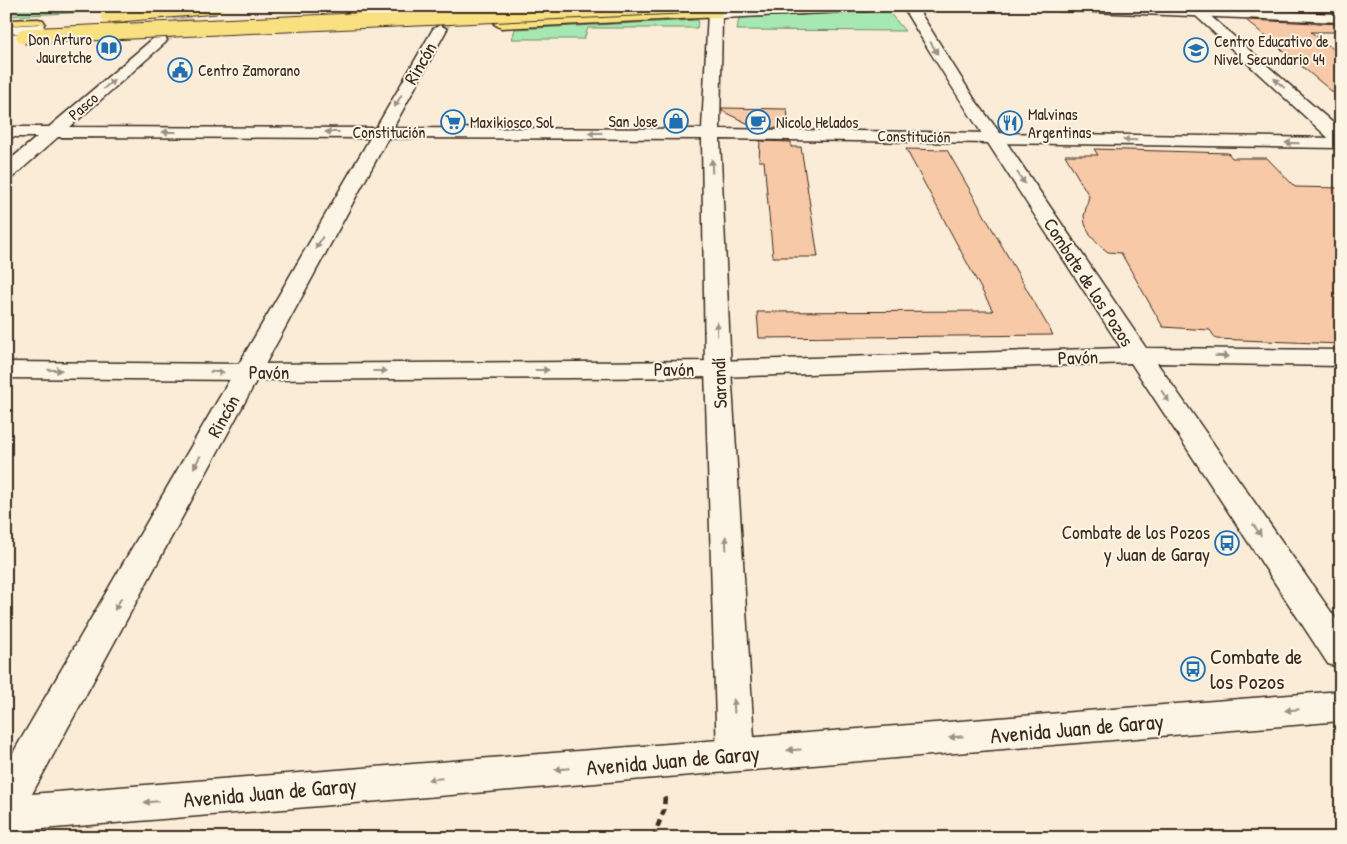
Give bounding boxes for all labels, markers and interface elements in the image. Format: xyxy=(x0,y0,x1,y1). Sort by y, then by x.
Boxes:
place label: Don Arturo Jauretche xyxy=(29,28,93,68)
place label: Centro Educativo de Nivel Secundario 44 xyxy=(1214,30,1329,70)
library icon: Don Arturo Jauretche xyxy=(96,35,122,61)
street label: Rincón xyxy=(397,37,443,89)
school or university icon: Centro Educativo de Nivel Secundario 44 xyxy=(1183,37,1209,63)
one-way arrow xyxy=(930,41,939,55)
public building icon: Centro Zamorano xyxy=(167,57,193,83)
place label: Centro Zamorano xyxy=(198,59,301,81)
one-way arrow xyxy=(1273,77,1285,89)
one-way arrow xyxy=(103,79,115,90)
street label: Pasco xyxy=(63,87,103,125)
one-way arrow xyxy=(393,95,402,108)
place label: Malvinas Argentinas xyxy=(1028,103,1091,143)
shop icon: San Jose xyxy=(663,108,689,134)
supermarket icon: Maxikiosco Sol xyxy=(440,109,466,135)
cafe icon: Nicolo Helados xyxy=(745,109,771,135)
place label: San Jose xyxy=(609,110,659,132)
restaurant icon: Malvinas Argentinas xyxy=(997,110,1023,136)
place label: Maxikiosco Sol xyxy=(470,111,555,133)
place label: Nicolo Helados xyxy=(776,111,858,133)
street label: Constitución xyxy=(352,121,426,143)
street label: Constitución xyxy=(877,124,951,148)
one-way arrow xyxy=(161,128,177,136)
one-way arrow xyxy=(323,128,339,136)
one-way arrow xyxy=(587,129,603,137)
one-way arrow xyxy=(1121,136,1137,144)
one-way arrow xyxy=(1284,138,1300,146)
one-way arrow xyxy=(708,158,716,174)
one-way arrow xyxy=(1016,171,1026,185)
street label: Combate de los Pozos xyxy=(1038,213,1140,351)
one-way arrow xyxy=(314,237,323,250)
one-way arrow xyxy=(713,320,721,336)
street label: Pavón xyxy=(1057,343,1099,371)
one-way arrow xyxy=(1214,353,1230,361)
street label: Pavón xyxy=(654,356,694,382)
street label: Sarandí xyxy=(705,357,733,409)
street label: Pavón xyxy=(249,359,289,385)
one-way arrow xyxy=(47,366,63,374)
one-way arrow xyxy=(535,366,551,374)
one-way arrow xyxy=(372,367,388,375)
one-way arrow xyxy=(210,368,226,376)
one-way arrow xyxy=(1160,389,1170,403)
street label: Rincón xyxy=(201,390,245,442)
one-way arrow xyxy=(193,455,201,469)
place label: Combate de los Pozos y Juan de Garay xyxy=(1062,519,1210,567)
one-way arrow xyxy=(1252,524,1261,537)
bus stop icon: Combate de los Pozos y Juan de Garay xyxy=(1214,530,1240,556)
one-way arrow xyxy=(722,535,730,551)
one-way arrow xyxy=(114,596,122,611)
place label: Combate de los Pozos xyxy=(1210,641,1303,696)
bus stop icon: Combate de los Pozos xyxy=(1180,656,1206,682)
one-way arrow xyxy=(729,698,737,714)
street label: Avenida Juan de Garay xyxy=(989,705,1165,751)
one-way arrow xyxy=(1284,706,1300,714)
one-way arrow xyxy=(947,734,963,742)
street label: Avenida Juan de Garay xyxy=(585,737,761,783)
one-way arrow xyxy=(785,746,801,754)
one-way arrow xyxy=(554,765,570,773)
street label: Avenida Juan de Garay xyxy=(182,769,358,815)
one-way arrow xyxy=(427,775,443,783)
one-way arrow xyxy=(143,798,159,806)

